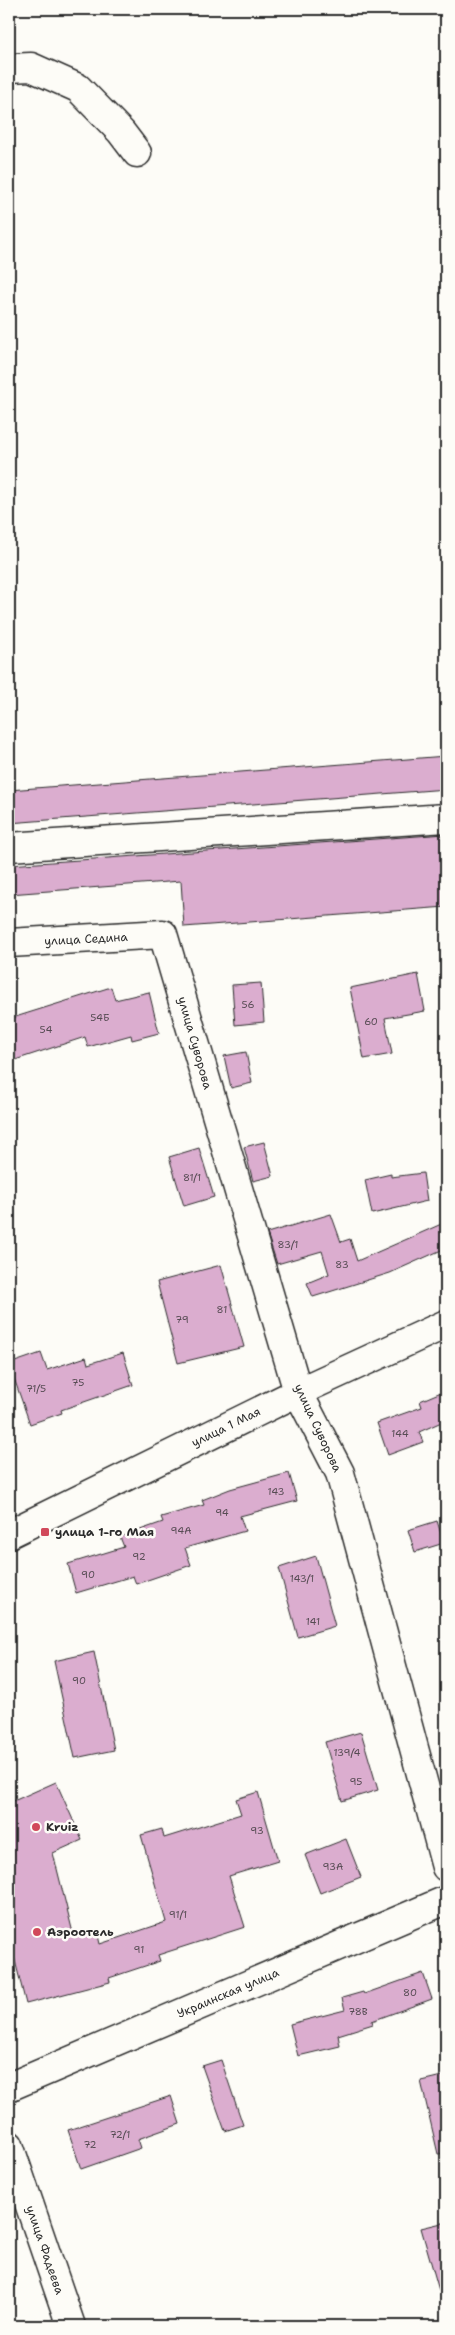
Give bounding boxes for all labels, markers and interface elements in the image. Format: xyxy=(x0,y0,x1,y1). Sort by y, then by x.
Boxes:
street label: улица Седина xyxy=(44,929,129,949)
street label: улица Суворова xyxy=(174,995,216,1092)
house number: 56 xyxy=(242,998,254,1011)
house number: 54Б xyxy=(90,1011,110,1024)
house number: 60 xyxy=(364,1015,378,1028)
house number: 54 xyxy=(40,1023,52,1036)
house number: 81/1 xyxy=(183,1171,201,1184)
house number: 83/1 xyxy=(278,1238,298,1251)
house number: 83 xyxy=(335,1258,349,1271)
house number: 81 xyxy=(217,1303,227,1316)
house number: 79 xyxy=(175,1313,189,1326)
house number: 75 xyxy=(72,1376,84,1389)
street label: улица Суворова xyxy=(291,1381,346,1475)
house number: 71/5 xyxy=(26,1382,46,1395)
street label: улица 1 Мая xyxy=(189,1403,263,1451)
house number: 144 xyxy=(391,1427,409,1440)
house number: 143 xyxy=(267,1485,285,1498)
house number: 94 xyxy=(215,1506,229,1519)
place label: улица 1-го Мая xyxy=(55,1524,154,1540)
house number: 94А xyxy=(171,1524,191,1537)
marker: улица 1-го Мая xyxy=(39,1526,51,1538)
house number: 92 xyxy=(132,1550,146,1563)
house number: 90 xyxy=(81,1568,95,1581)
house number: 143/1 xyxy=(290,1572,314,1585)
house number: 141 xyxy=(306,1615,320,1628)
house number: 90 xyxy=(72,1674,86,1687)
house number: 139/4 xyxy=(333,1746,361,1759)
house number: 95 xyxy=(350,1775,362,1788)
place label: Kruiz xyxy=(46,1819,79,1835)
marker: Kruiz xyxy=(30,1821,42,1833)
house number: 93 xyxy=(250,1824,264,1837)
house number: 93А xyxy=(323,1860,343,1873)
house number: 91/1 xyxy=(169,1908,187,1921)
place label: Аэроотель xyxy=(47,1924,114,1940)
marker: Аэроотель xyxy=(31,1926,43,1938)
house number: 91 xyxy=(134,1943,144,1956)
street label: Украинская улица xyxy=(175,1964,282,2022)
house number: 80 xyxy=(403,1986,417,1999)
house number: 78В xyxy=(348,2005,368,2018)
house number: 72/1 xyxy=(110,2128,130,2141)
house number: 72 xyxy=(83,2138,97,2151)
street label: улица Фадеева xyxy=(22,2203,68,2297)

